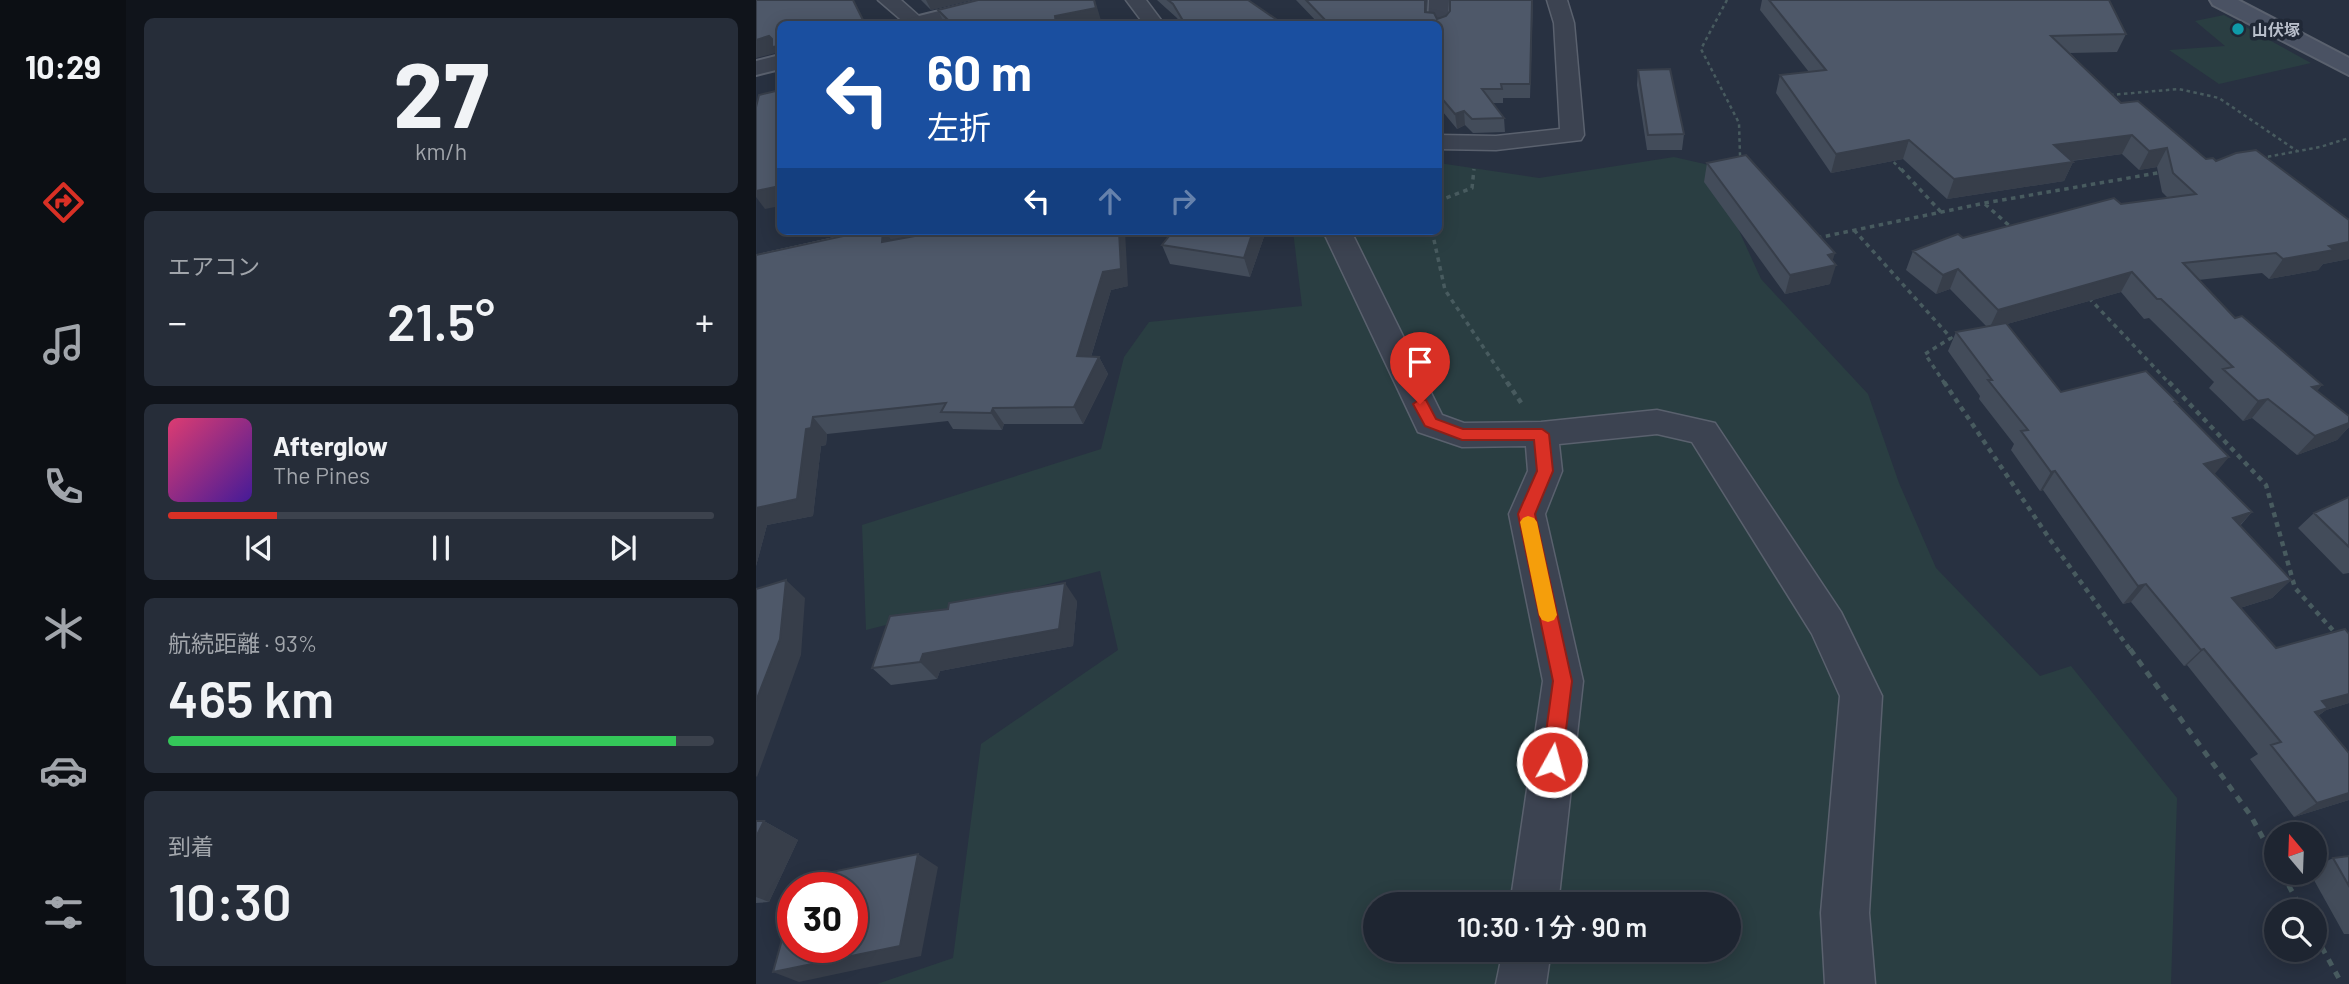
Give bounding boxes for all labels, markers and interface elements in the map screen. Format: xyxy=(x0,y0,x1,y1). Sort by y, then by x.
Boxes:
place label: 山伏塚 xyxy=(2252,20,2300,39)
marker: 山伏塚 xyxy=(2230,21,2246,37)
text: 27 xyxy=(393,37,489,146)
text: 60 m xyxy=(927,42,1032,101)
text: 10:29 xyxy=(25,47,101,85)
icon: left xyxy=(812,49,903,140)
text: 左折 xyxy=(927,107,991,145)
text: km/h xyxy=(415,137,467,165)
icon: directions xyxy=(39,178,88,227)
icon: left xyxy=(1018,182,1056,220)
icon: ahead xyxy=(1091,182,1129,220)
icon: right xyxy=(1164,182,1202,220)
text: エアコン xyxy=(168,252,260,280)
text: 21.5° xyxy=(387,289,495,351)
text: − xyxy=(168,298,187,344)
text: + xyxy=(695,298,714,344)
icon: music xyxy=(39,320,88,369)
pin xyxy=(1390,332,1450,404)
icon: arrive xyxy=(1401,343,1439,381)
text: Afterglow xyxy=(273,430,388,461)
text: The Pines xyxy=(273,461,370,489)
icon: phone xyxy=(39,462,88,511)
icon: previous xyxy=(240,529,278,567)
icon: pause xyxy=(422,529,460,567)
icon: next xyxy=(604,529,642,567)
icon: climate xyxy=(39,604,88,653)
text: 航続距離 · 93% xyxy=(168,629,317,657)
text: 465 km xyxy=(168,666,334,728)
position arrow xyxy=(1515,725,1589,799)
icon: car xyxy=(39,746,88,795)
north arrow xyxy=(2264,822,2328,886)
map controls xyxy=(2264,822,2327,962)
text: 到着 xyxy=(168,832,214,860)
text: 10:30 xyxy=(168,869,292,931)
speed limit sign: 30 xyxy=(777,872,868,963)
icon: filters xyxy=(39,888,88,937)
button: search xyxy=(2264,899,2327,962)
text: 10:30 · 1 分 · 90 m xyxy=(1457,911,1647,942)

